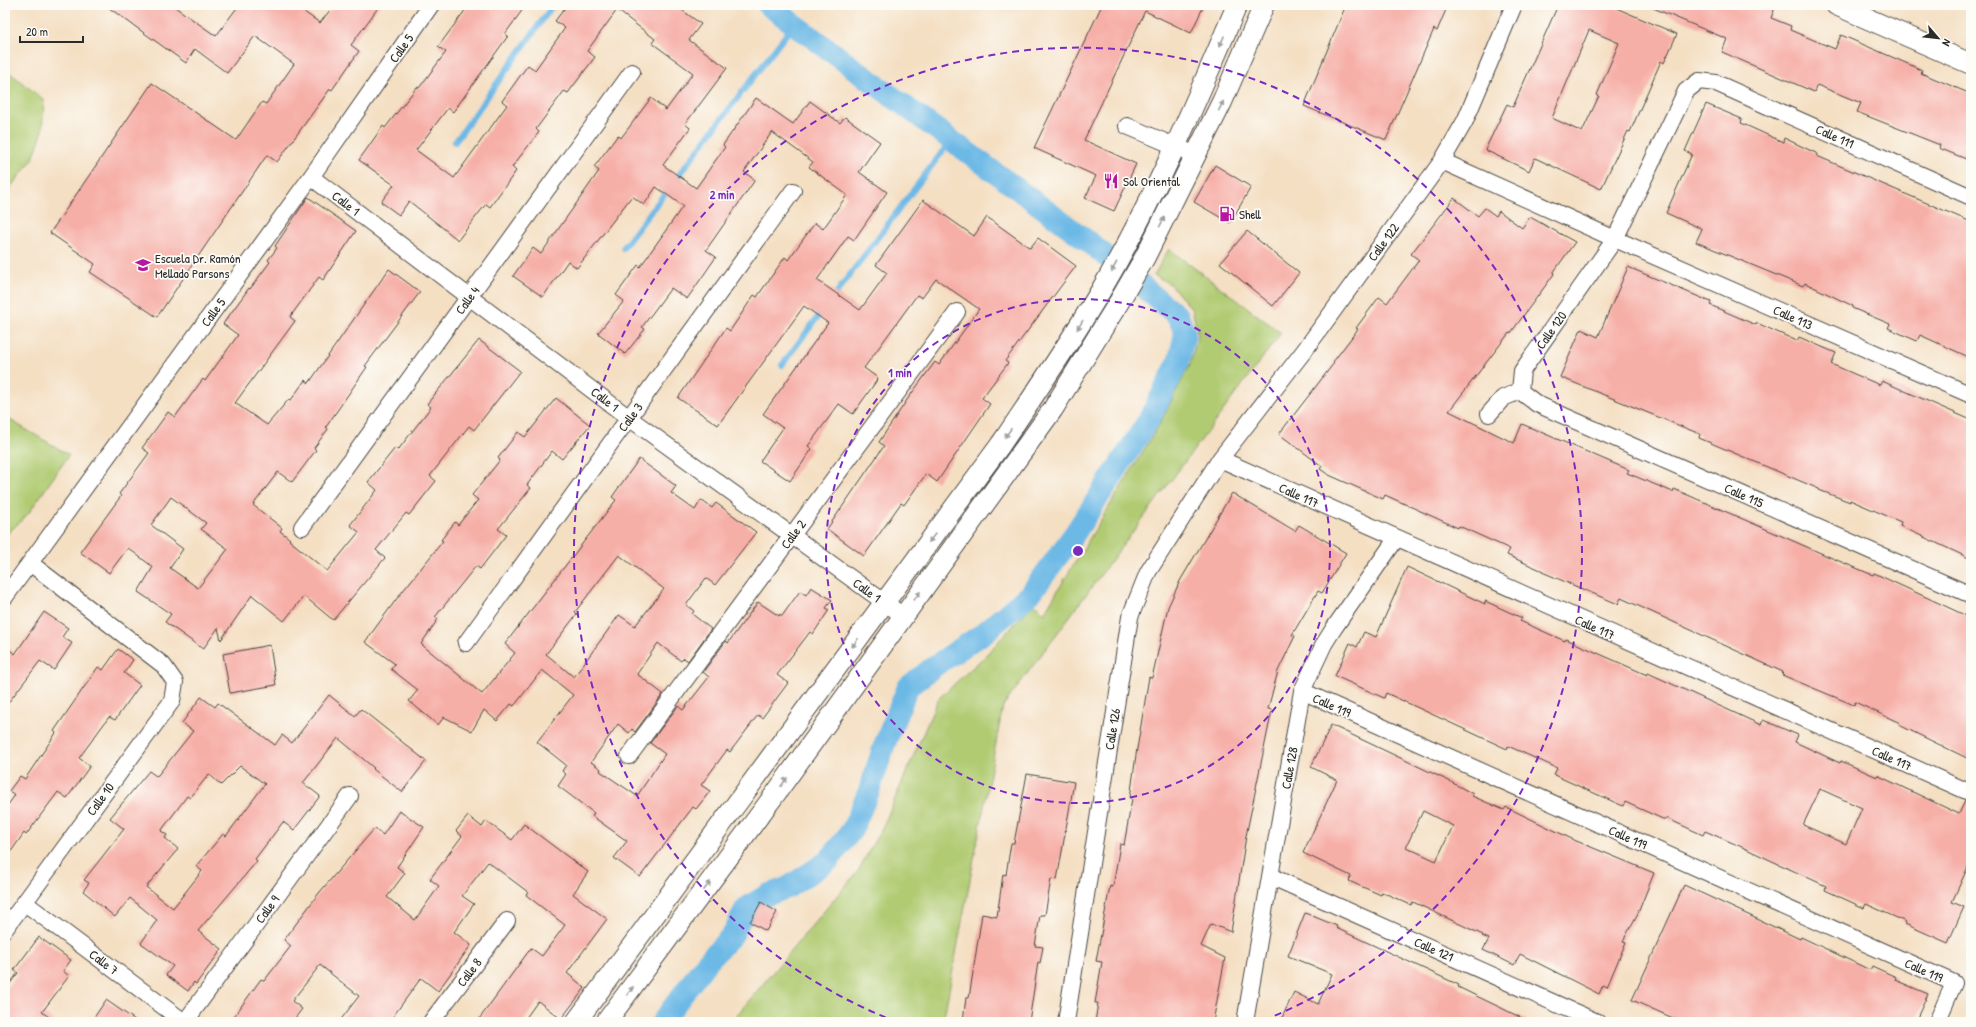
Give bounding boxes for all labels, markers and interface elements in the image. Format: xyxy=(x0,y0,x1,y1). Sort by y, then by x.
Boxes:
scale bar xyxy=(20,18,83,44)
north arrow xyxy=(1918,18,1958,58)
text: 20 m xyxy=(26,23,48,40)
street label: Calle 5 xyxy=(385,30,418,66)
one-way arrow xyxy=(1218,35,1224,47)
text: N xyxy=(1939,37,1954,49)
one-way arrow xyxy=(1217,100,1224,111)
street label: Calle 111 xyxy=(1813,120,1857,152)
restaurant icon: Sol Oriental xyxy=(1102,172,1120,190)
place label: Sol Oriental xyxy=(1123,172,1180,190)
text: 2 min xyxy=(710,186,735,203)
street label: Calle 1 xyxy=(328,187,364,220)
fuel station icon: Shell xyxy=(1218,205,1236,223)
place label: Shell xyxy=(1239,205,1262,223)
one-way arrow xyxy=(1159,216,1165,228)
street label: Calle 122 xyxy=(1363,219,1403,265)
place label: Escuela Dr. Ramón Mellado Parsons xyxy=(155,249,241,282)
school or university icon: Escuela Dr. Ramón Mellado Parsons xyxy=(134,256,152,274)
one-way arrow xyxy=(1110,262,1117,273)
street label: Calle 4 xyxy=(451,282,483,318)
street label: Calle 5 xyxy=(196,294,230,330)
street label: Calle 113 xyxy=(1770,300,1816,334)
street label: Calle 120 xyxy=(1531,307,1571,353)
one-way arrow xyxy=(1076,320,1084,330)
text: 1 min xyxy=(888,364,912,381)
street label: Calle 1 xyxy=(587,383,623,416)
street label: Calle 3 xyxy=(613,399,647,435)
one-way arrow xyxy=(1004,428,1012,438)
street label: Calle 117 xyxy=(1276,478,1322,512)
street label: Calle 115 xyxy=(1722,478,1767,512)
street label: Calle 2 xyxy=(776,516,810,552)
one-way arrow xyxy=(928,533,936,544)
centre of rings xyxy=(1071,544,1085,558)
street label: Calle 1 xyxy=(849,574,885,606)
one-way arrow xyxy=(912,591,920,601)
street label: Calle 117 xyxy=(1572,610,1618,644)
one-way arrow xyxy=(851,638,859,648)
street label: Calle 119 xyxy=(1310,689,1354,721)
street label: Calle 126 xyxy=(1100,707,1124,751)
street label: Calle 117 xyxy=(1869,741,1915,775)
street label: Calle 128 xyxy=(1276,745,1302,790)
one-way arrow xyxy=(780,776,788,787)
street label: Calle 10 xyxy=(82,779,118,819)
street label: Calle 119 xyxy=(1606,821,1650,853)
one-way arrow xyxy=(703,881,711,892)
street label: Calle 9 xyxy=(251,891,283,927)
street label: Calle 121 xyxy=(1411,932,1457,966)
street label: Calle 7 xyxy=(86,945,122,979)
street label: Calle 8 xyxy=(452,954,486,990)
street label: Calle 119 xyxy=(1902,954,1946,986)
one-way arrow xyxy=(625,985,634,996)

